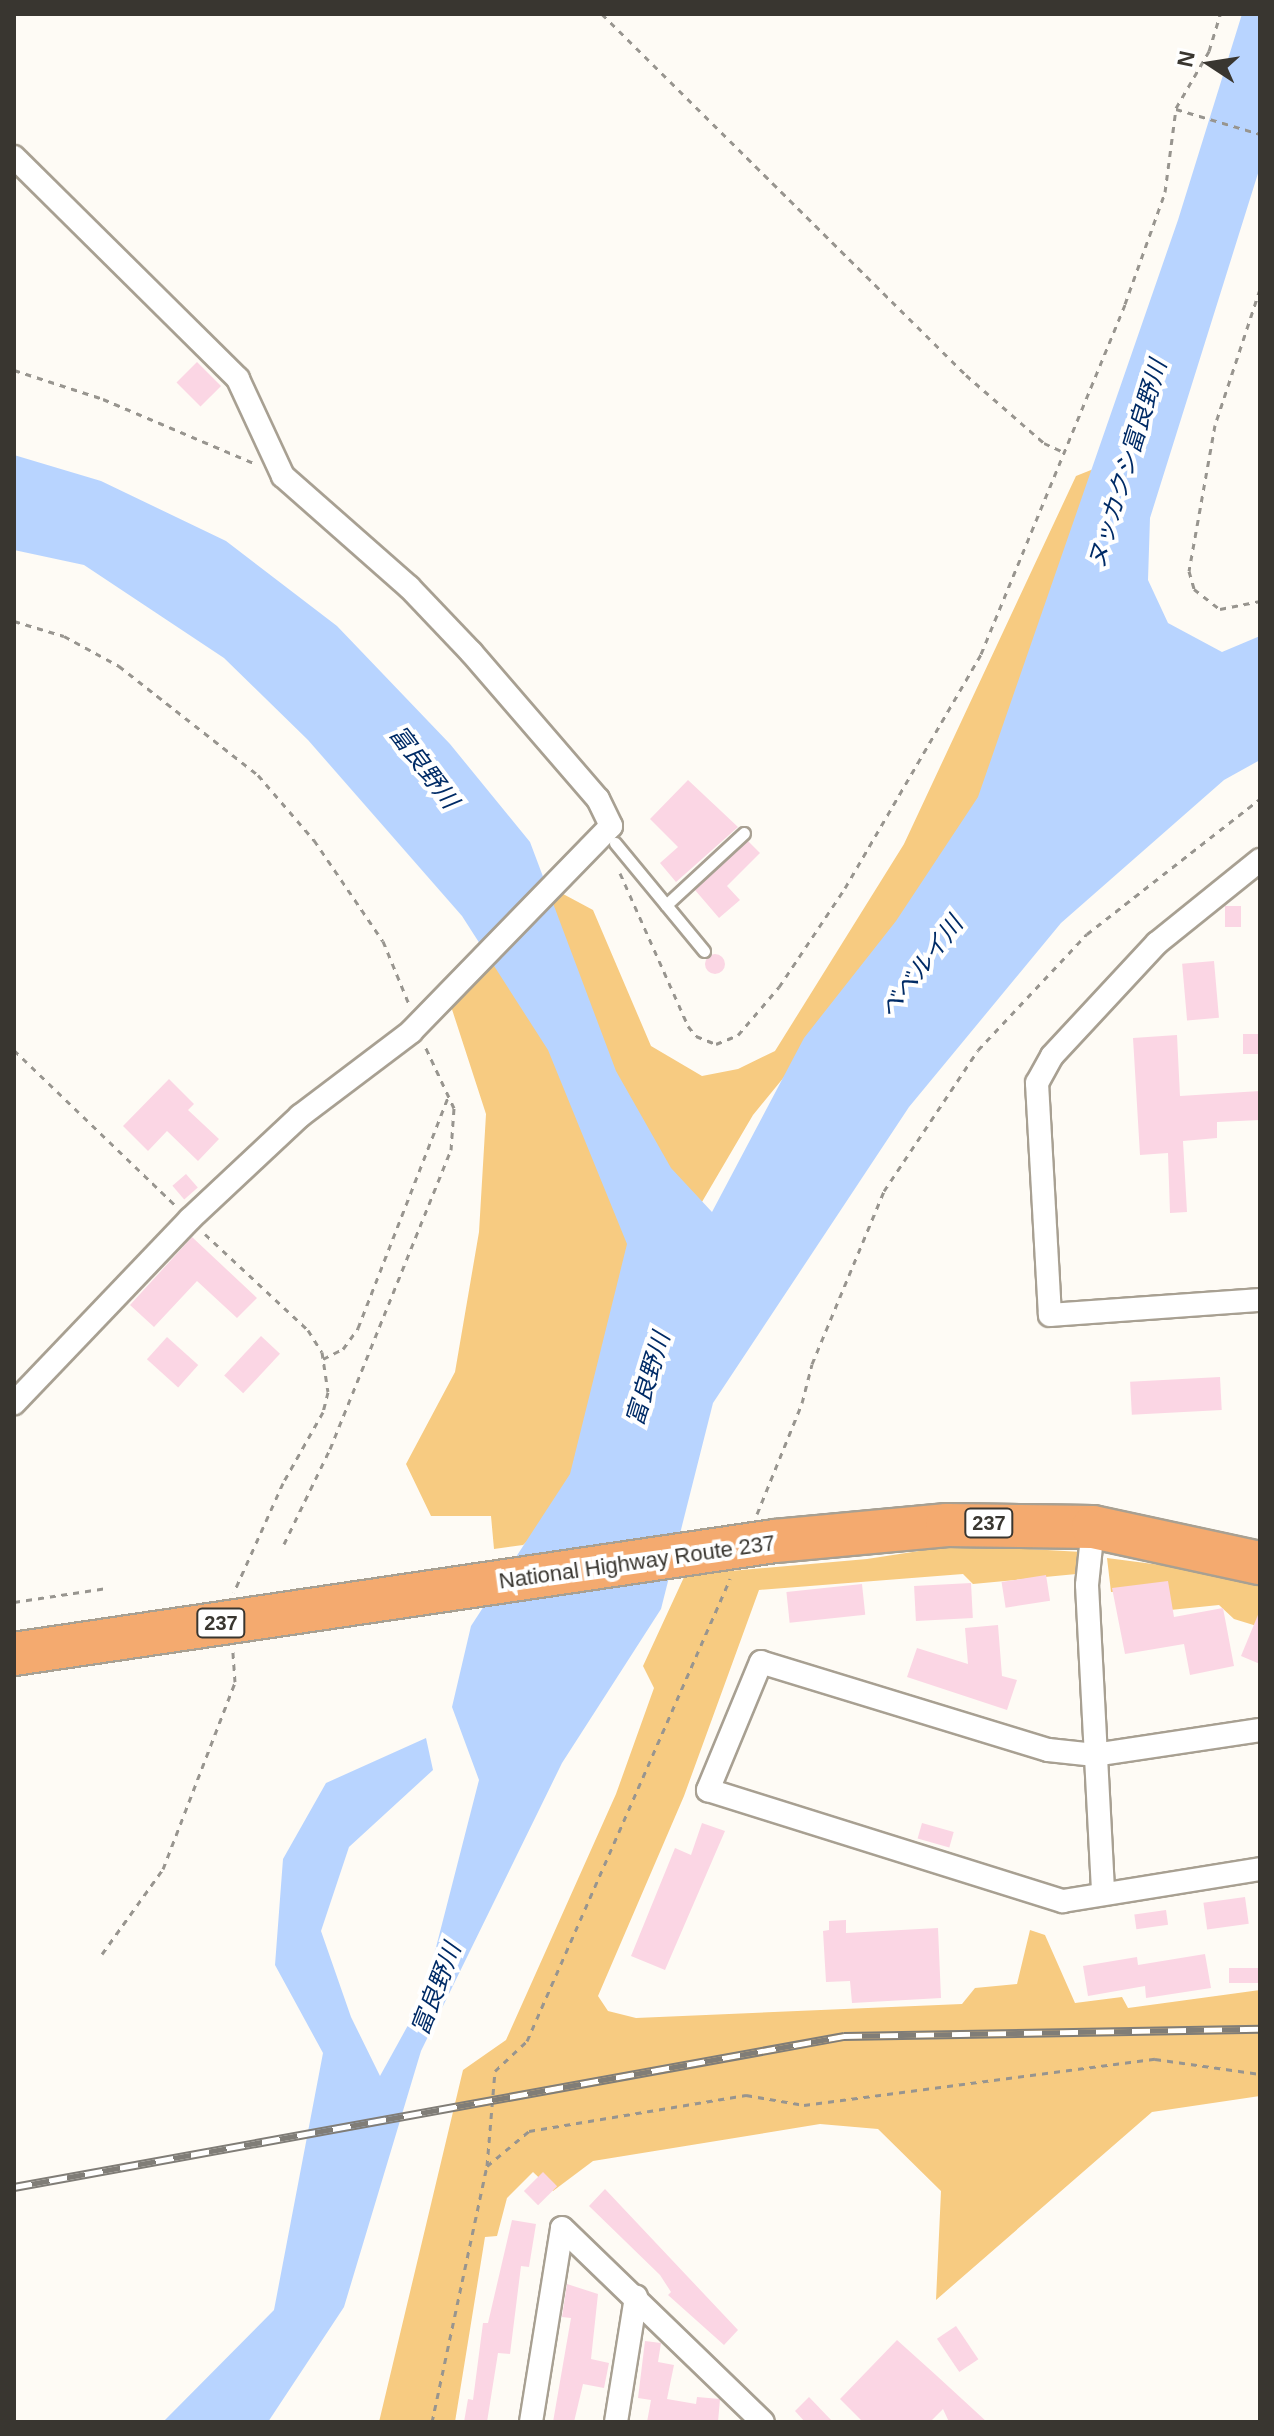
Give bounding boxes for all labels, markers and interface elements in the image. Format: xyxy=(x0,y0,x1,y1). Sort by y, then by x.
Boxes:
north arrow xyxy=(1170,24,1250,104)
text: N xyxy=(1172,49,1200,69)
water label: ヌッカクシ富良野川 xyxy=(1082,357,1172,571)
water label: 富良野川 xyxy=(384,720,464,814)
water label: ベベルイ川 xyxy=(873,910,969,1024)
water label: 富良野川 xyxy=(620,1329,676,1429)
road number: 237 xyxy=(963,1507,1015,1539)
street label: National Highway Route 237 xyxy=(497,1530,777,1594)
road number: 237 xyxy=(195,1607,247,1639)
water label: 富良野川 xyxy=(405,1939,467,2039)

